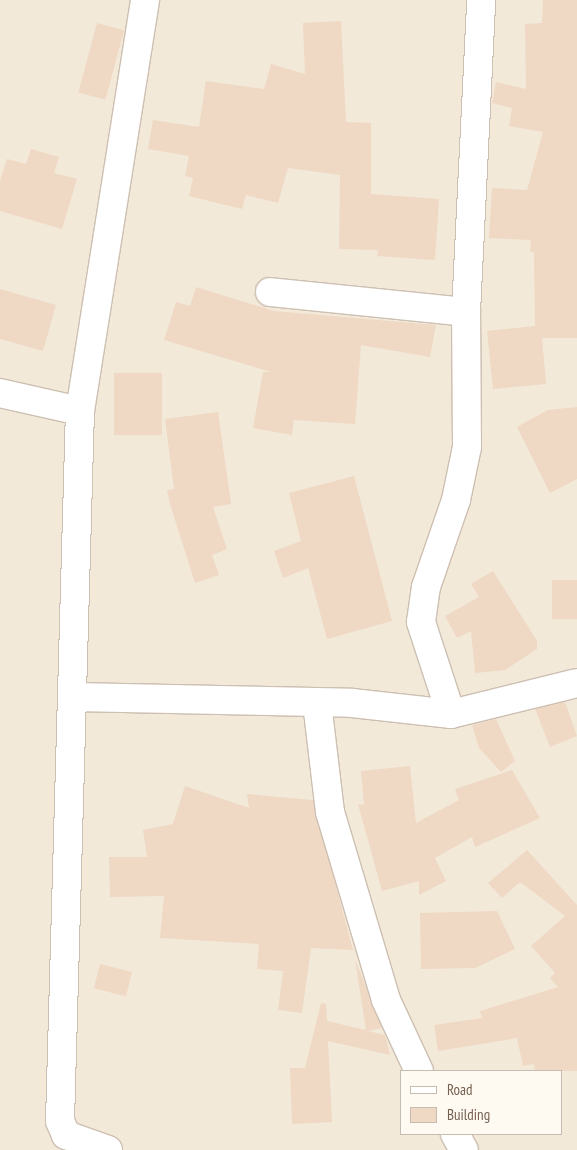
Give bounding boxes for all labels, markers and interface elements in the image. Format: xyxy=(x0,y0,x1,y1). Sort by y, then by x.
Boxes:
legend xyxy=(400,1070,562,1135)
text: Road xyxy=(447,1080,473,1099)
text: Building xyxy=(447,1105,490,1124)

